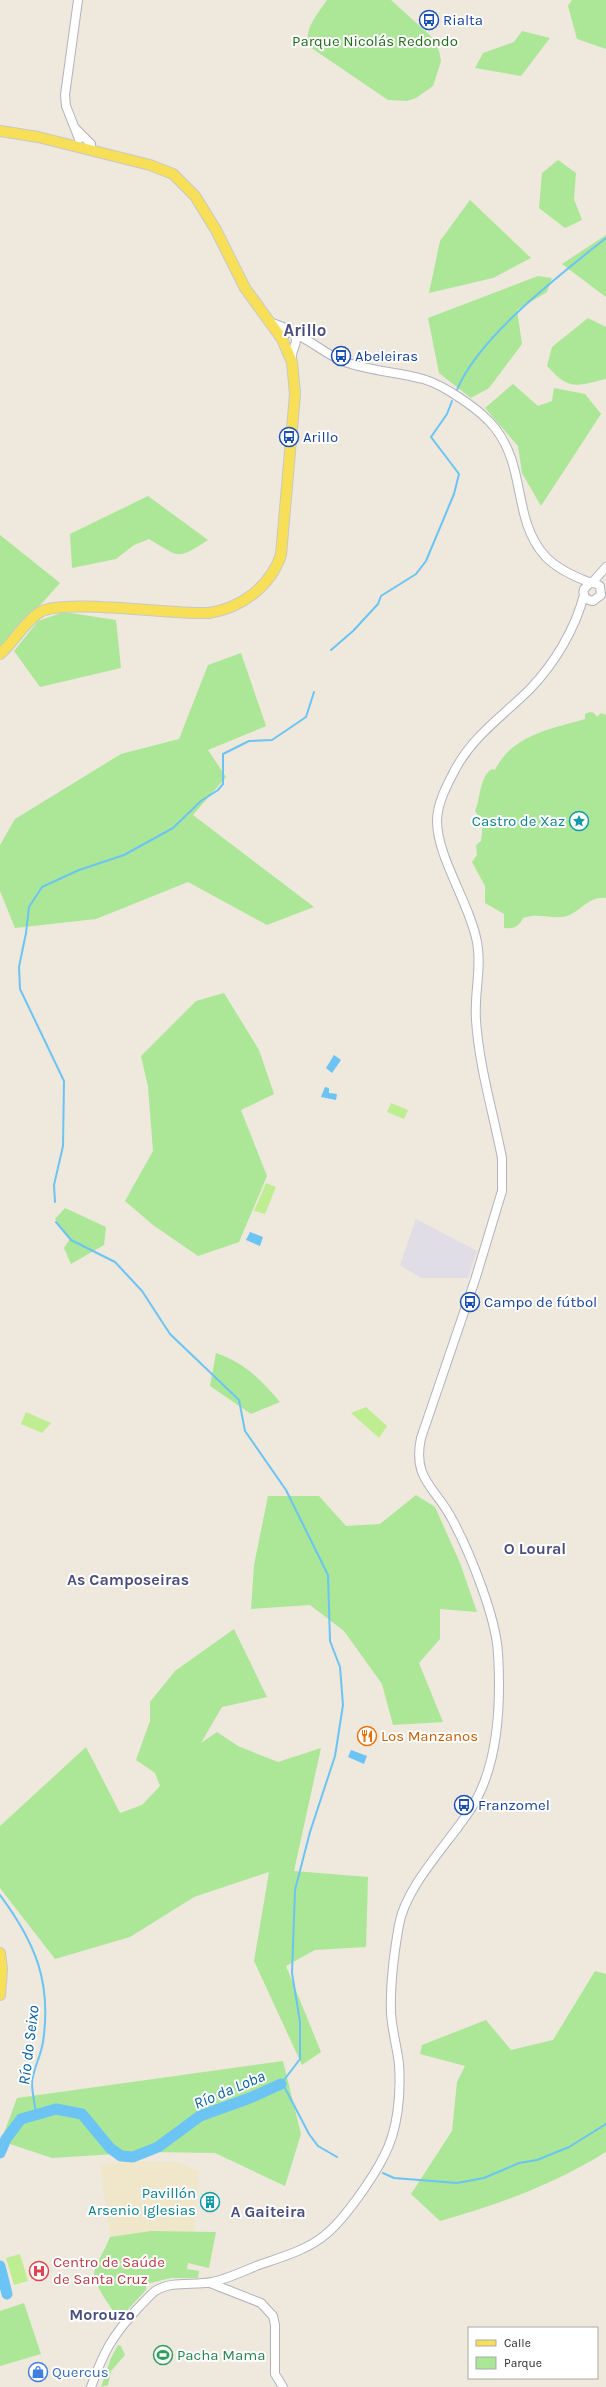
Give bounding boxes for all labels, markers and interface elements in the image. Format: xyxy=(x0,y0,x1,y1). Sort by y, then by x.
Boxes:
bus stop icon: Rialta xyxy=(418,9,440,31)
place label: Rialta xyxy=(443,11,483,29)
park label: Parque Nicolás Redondo xyxy=(292,32,458,50)
district label: Arillo xyxy=(284,320,326,340)
bus stop icon: Abeleiras xyxy=(330,345,352,367)
place label: Abeleiras xyxy=(355,347,418,365)
bus stop icon: Arillo xyxy=(278,426,300,448)
place label: Arillo xyxy=(303,428,338,446)
place icon: Castro de Xaz xyxy=(568,810,590,832)
place label: Castro de Xaz xyxy=(472,812,565,830)
bus stop icon: Campo de fútbol xyxy=(459,1291,481,1313)
place label: Campo de fútbol xyxy=(484,1293,597,1311)
district label: O Loural xyxy=(504,1539,566,1558)
district label: As Camposeiras xyxy=(67,1570,189,1589)
restaurant icon: Los Manzanos xyxy=(356,1725,378,1747)
place label: Los Manzanos xyxy=(381,1727,478,1745)
bus stop icon: Franzomel xyxy=(453,1794,475,1816)
place label: Franzomel xyxy=(478,1796,550,1814)
water label: Río do Seixo xyxy=(14,2004,43,2086)
water label: Río da Loba xyxy=(191,2066,268,2113)
place label: Pavillón Arsenio Iglesias xyxy=(88,2184,196,2219)
building icon: Pavillón Arsenio Iglesias xyxy=(199,2191,221,2213)
district label: A Gaiteira xyxy=(230,2202,306,2221)
place label: Centro de Saúde de Santa Cruz xyxy=(53,2253,165,2288)
hospital icon: Centro de Saúde de Santa Cruz xyxy=(28,2260,50,2282)
district label: Morouzo xyxy=(69,2305,135,2324)
legend xyxy=(468,2327,598,2379)
text: Calle xyxy=(504,2336,531,2350)
sports icon: Pacha Mama xyxy=(152,2344,174,2366)
place label: Pacha Mama xyxy=(177,2346,265,2364)
text: Parque xyxy=(504,2356,542,2370)
shop icon: Quercus xyxy=(27,2361,49,2383)
place label: Quercus xyxy=(52,2363,109,2381)

